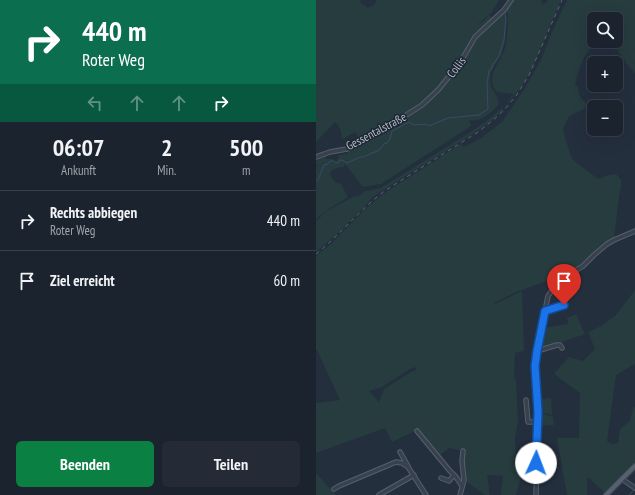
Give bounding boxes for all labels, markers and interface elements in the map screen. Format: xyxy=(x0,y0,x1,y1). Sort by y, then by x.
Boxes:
text: 440 m xyxy=(82,12,146,49)
map controls xyxy=(587,12,623,136)
button: search xyxy=(587,12,623,48)
icon: right xyxy=(16,16,68,68)
text: Roter Weg xyxy=(82,48,145,71)
street label: Collis xyxy=(443,53,469,81)
button: + xyxy=(587,56,623,92)
icon: left xyxy=(84,92,106,114)
icon: ahead xyxy=(126,92,148,114)
icon: ahead xyxy=(168,92,190,114)
icon: right xyxy=(210,92,232,114)
button: − xyxy=(587,100,623,136)
street label: Gessentalstraße xyxy=(343,109,409,153)
text: 06:07 xyxy=(53,132,105,163)
text: 2 xyxy=(161,132,172,163)
text: 500 xyxy=(229,132,263,163)
text: Ankunft xyxy=(61,162,96,179)
text: Min. xyxy=(157,162,176,179)
text: m xyxy=(242,162,250,179)
text: Rechts abbiegen xyxy=(50,203,137,222)
icon: right xyxy=(16,210,38,232)
text: 440 m xyxy=(267,211,300,230)
text: Roter Weg xyxy=(50,222,95,239)
pin xyxy=(547,264,581,305)
icon: arrive xyxy=(16,270,38,292)
icon: arrive xyxy=(553,270,575,292)
text: Ziel erreicht xyxy=(50,271,115,290)
text: 60 m xyxy=(274,271,300,290)
button: Beenden xyxy=(16,441,154,487)
button: Teilen xyxy=(162,441,300,487)
position arrow xyxy=(515,442,557,484)

